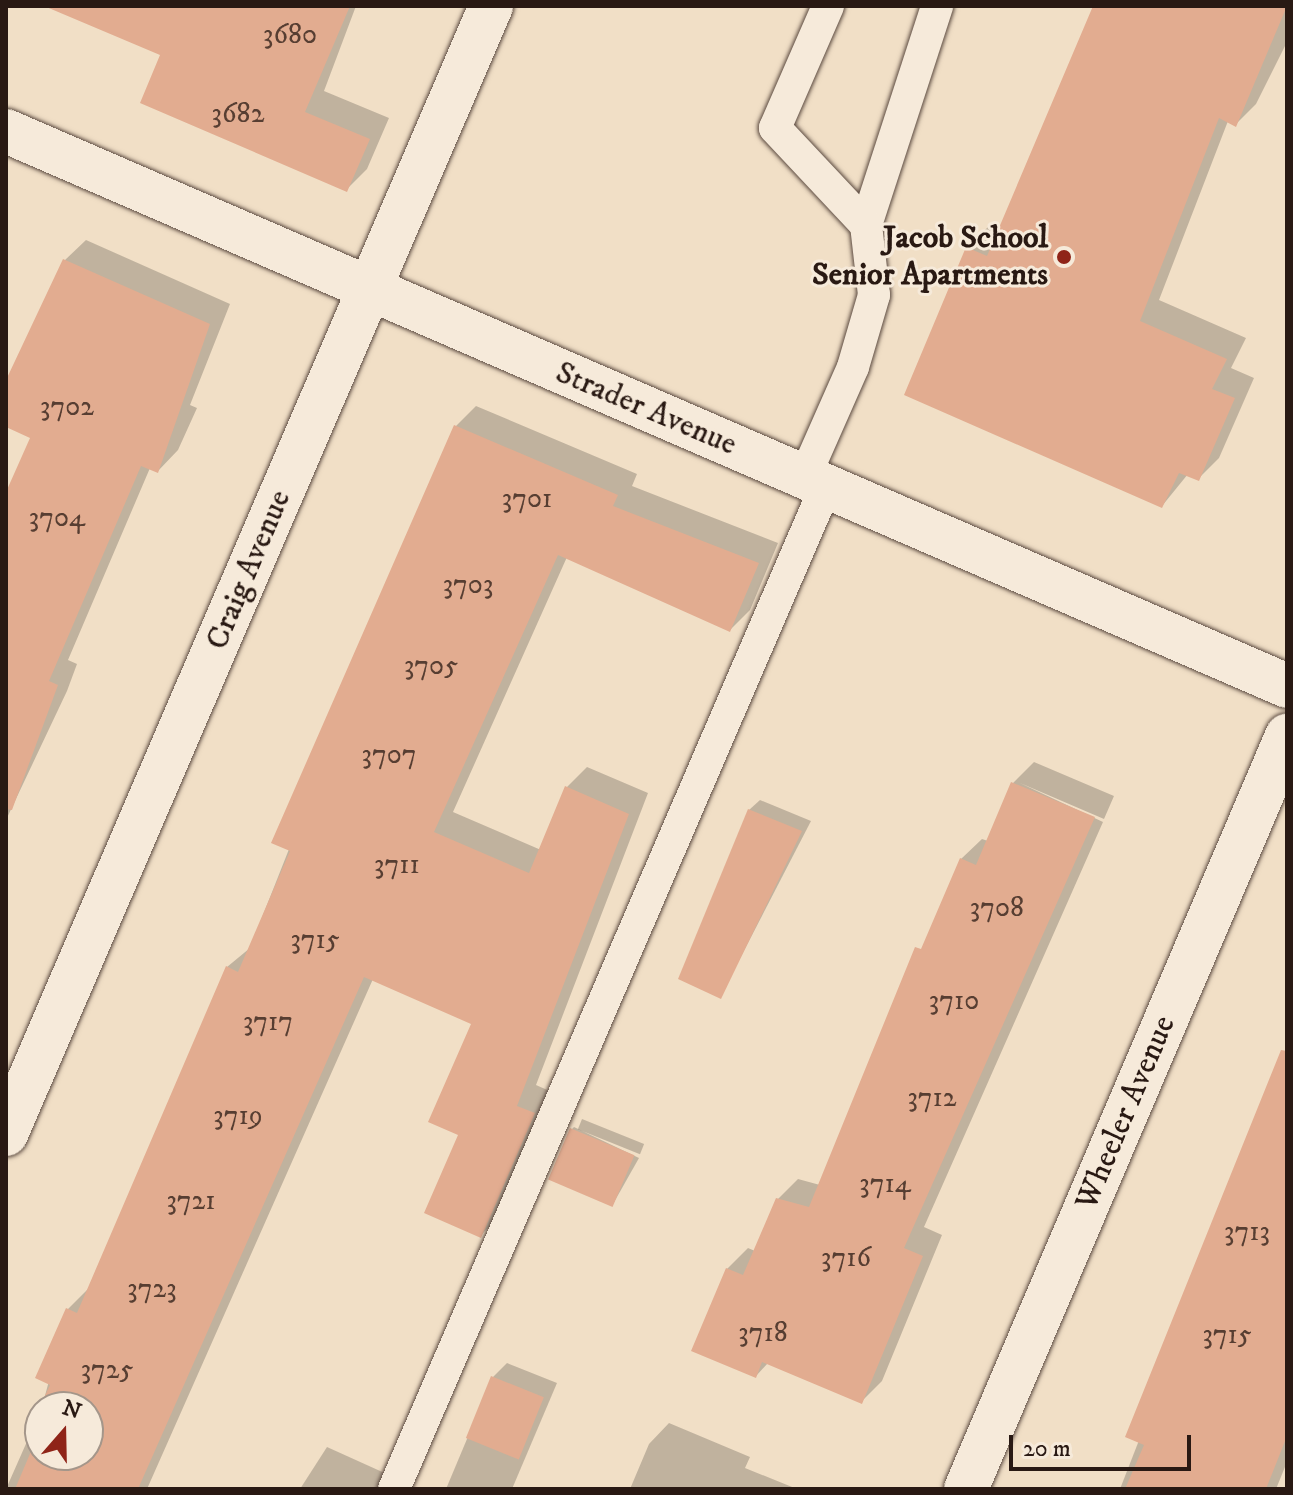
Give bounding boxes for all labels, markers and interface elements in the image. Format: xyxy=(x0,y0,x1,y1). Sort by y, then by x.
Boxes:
house number: 3680 xyxy=(263,18,317,52)
house number: 3682 xyxy=(212,97,264,131)
place label: Jacob School Senior Apartments xyxy=(812,220,1048,295)
marker: Jacob School Senior Apartments xyxy=(1055,248,1073,266)
street label: Strader Avenue xyxy=(550,354,742,464)
house number: 3702 xyxy=(40,390,94,424)
house number: 3701 xyxy=(502,482,552,516)
street label: Craig Avenue xyxy=(198,484,300,656)
house number: 3704 xyxy=(29,501,85,535)
house number: 3703 xyxy=(443,568,493,602)
house number: 3705 xyxy=(404,649,458,683)
house number: 3707 xyxy=(361,738,417,772)
house number: 3711 xyxy=(374,848,420,882)
house number: 3708 xyxy=(970,891,1024,925)
house number: 3715 xyxy=(290,923,340,957)
house number: 3710 xyxy=(929,984,979,1018)
house number: 3717 xyxy=(243,1005,293,1039)
street label: Wheeler Avenue xyxy=(1068,1010,1184,1216)
house number: 3712 xyxy=(907,1081,957,1115)
house number: 3719 xyxy=(213,1099,263,1133)
house number: 3714 xyxy=(859,1167,911,1201)
house number: 3721 xyxy=(166,1184,216,1218)
house number: 3713 xyxy=(1224,1215,1270,1249)
house number: 3716 xyxy=(821,1241,871,1275)
house number: 3723 xyxy=(127,1272,177,1306)
house number: 3718 xyxy=(738,1316,788,1350)
house number: 3715 xyxy=(1202,1318,1252,1352)
house number: 3725 xyxy=(81,1353,133,1387)
north arrow xyxy=(24,1391,104,1471)
text: N xyxy=(59,1394,85,1426)
scale bar xyxy=(1013,1419,1195,1469)
text: 20 m xyxy=(1023,1434,1071,1464)

